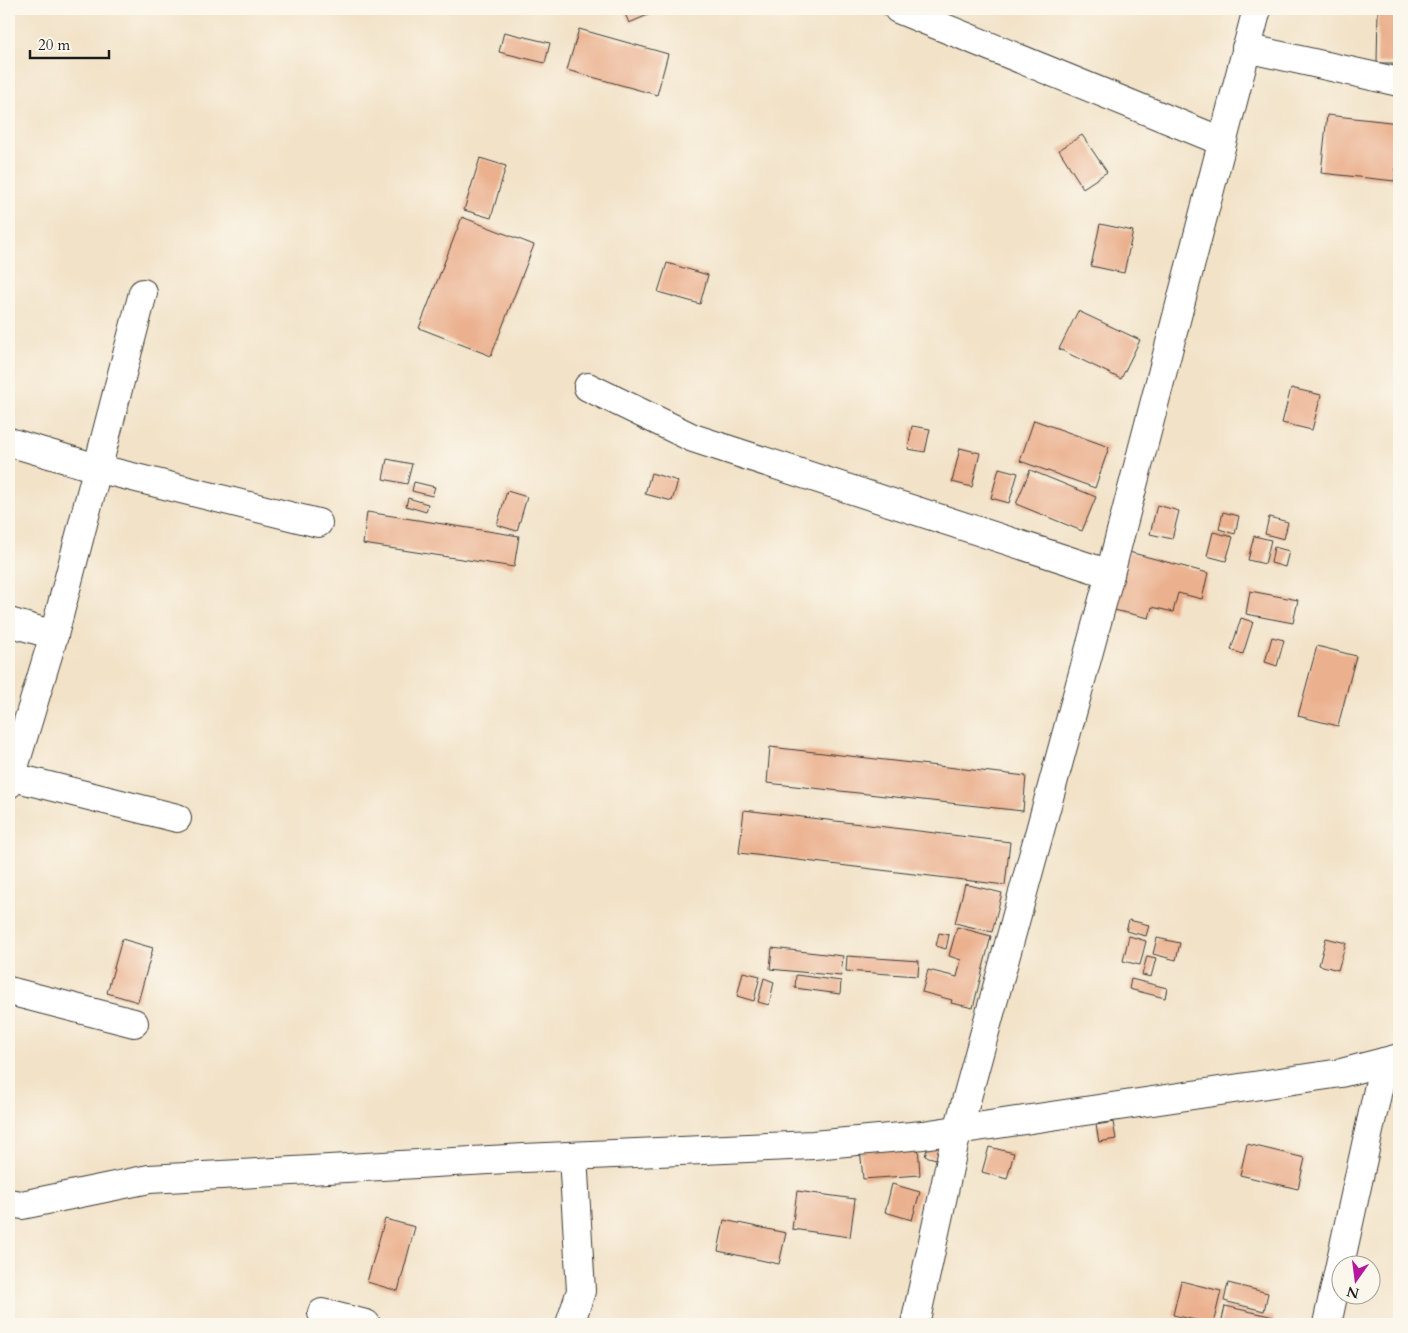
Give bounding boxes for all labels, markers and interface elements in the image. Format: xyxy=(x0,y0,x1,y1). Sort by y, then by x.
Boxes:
scale bar xyxy=(30,28,109,60)
text: 20 m xyxy=(38,35,70,55)
north arrow xyxy=(1330,1256,1380,1306)
text: N xyxy=(1345,1281,1361,1303)

